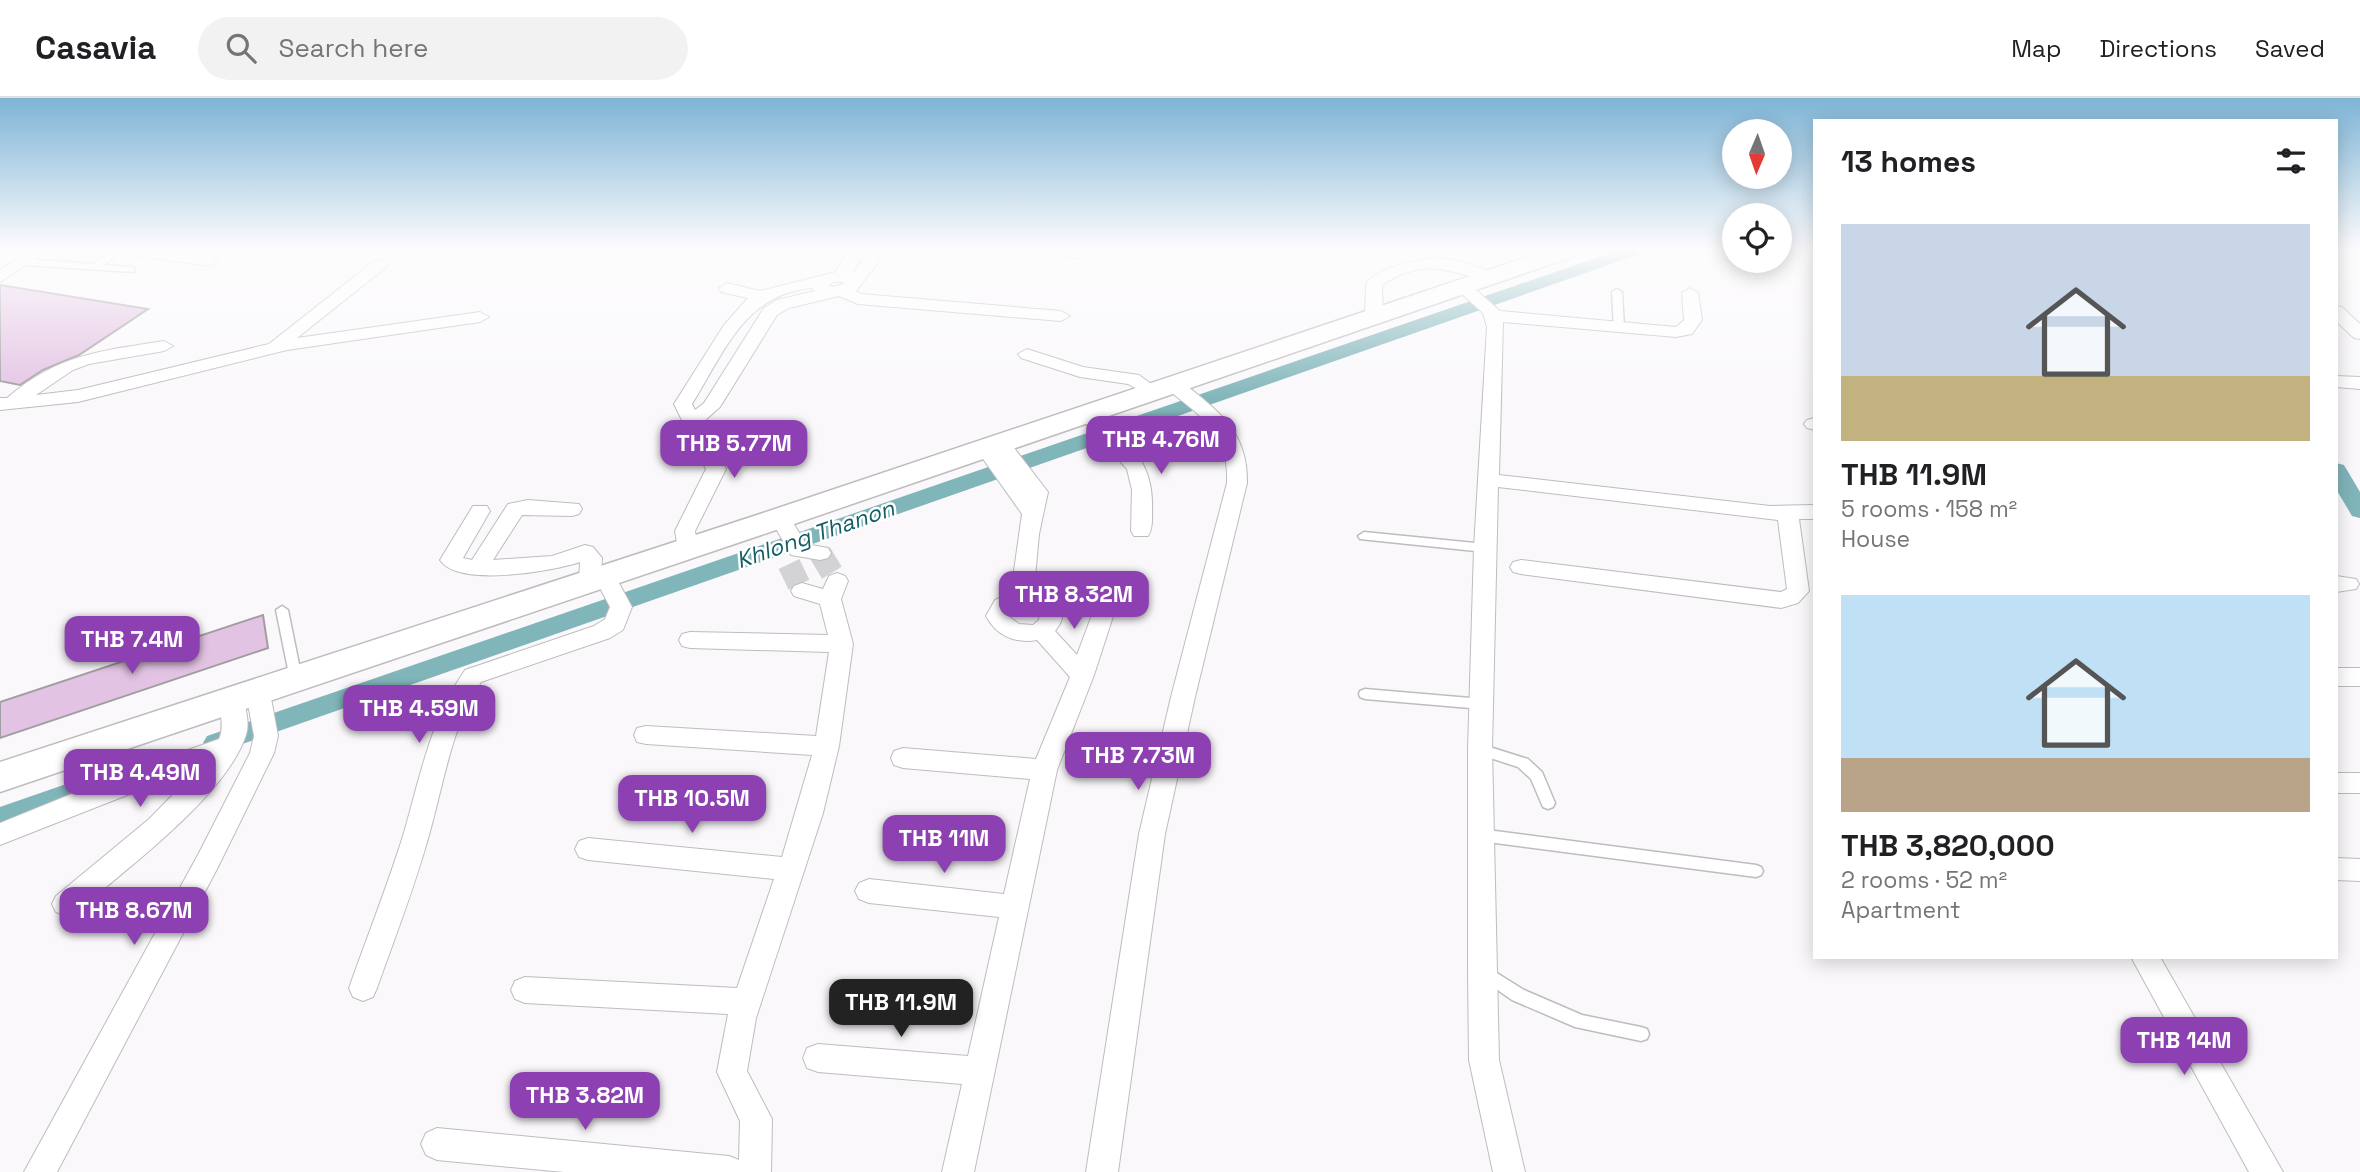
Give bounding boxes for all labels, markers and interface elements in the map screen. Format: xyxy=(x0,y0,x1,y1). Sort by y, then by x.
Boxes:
search box xyxy=(198,17,688,80)
text: Casavia xyxy=(35,27,156,69)
icon: search xyxy=(222,29,260,67)
text: Search here xyxy=(278,31,428,65)
text: Map xyxy=(2011,33,2061,64)
text: Directions xyxy=(2099,33,2217,64)
text: Saved xyxy=(2255,33,2325,64)
north arrow xyxy=(1722,119,1792,189)
map controls xyxy=(1722,119,1792,273)
text: 13 homes xyxy=(1841,142,1976,181)
icon: filters xyxy=(2272,142,2310,180)
button: locate xyxy=(1722,203,1792,273)
icon: home xyxy=(2013,269,2139,395)
pin: THB 4.76M xyxy=(1081,416,1241,476)
pin: THB 5.77M xyxy=(654,420,814,480)
text: THB 4.76M xyxy=(1102,424,1220,454)
text: THB 5.77M xyxy=(676,428,792,458)
text: THB 11.9M xyxy=(1841,455,1987,494)
water label: Khlong Thanon xyxy=(732,493,899,575)
text: 5 rooms · 158 m² xyxy=(1841,494,2017,524)
text: House xyxy=(1841,524,1910,554)
pin: THB 8.32M xyxy=(994,572,1154,631)
text: THB 8.32M xyxy=(1015,579,1133,609)
pin: THB 7.4M xyxy=(60,616,204,676)
text: THB 7.4M xyxy=(81,624,183,654)
icon: home xyxy=(2013,640,2139,766)
pin: THB 4.59M xyxy=(339,686,499,745)
text: THB 4.59M xyxy=(359,693,479,723)
pin: THB 7.73M xyxy=(1058,732,1218,792)
text: THB 7.73M xyxy=(1081,740,1195,770)
pin: THB 4.49M xyxy=(60,750,220,809)
text: THB 4.49M xyxy=(80,757,200,787)
pin: THB 10.5M xyxy=(612,776,772,835)
text: THB 10.5M xyxy=(634,783,750,813)
pin: THB 11M xyxy=(879,816,1009,875)
text: THB 11M xyxy=(899,823,989,853)
text: THB 3,820,000 xyxy=(1841,826,2055,865)
text: 2 rooms · 52 m² xyxy=(1841,865,2007,895)
pin: THB 8.67M xyxy=(54,888,214,947)
text: THB 8.67M xyxy=(75,895,193,925)
text: Apartment xyxy=(1841,895,1961,925)
pin: THB 11.9M xyxy=(821,979,981,1039)
text: THB 11.9M xyxy=(845,987,957,1017)
pin: THB 14M xyxy=(2119,1018,2249,1077)
text: THB 14M xyxy=(2136,1025,2232,1055)
pin: THB 3.82M xyxy=(505,1072,665,1132)
text: THB 3.82M xyxy=(526,1080,644,1110)

